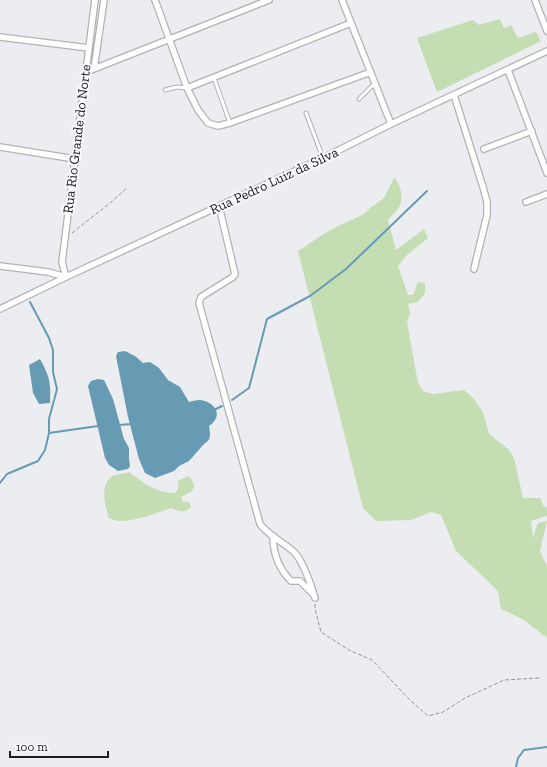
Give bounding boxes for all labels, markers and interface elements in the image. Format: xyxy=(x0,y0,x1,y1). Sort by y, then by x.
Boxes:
street label: Rua Rio Grande do Norte xyxy=(59,63,95,215)
street label: Rua Pedro Luiz da Silva xyxy=(207,144,341,218)
scale bar xyxy=(10,733,108,759)
text: 100 m xyxy=(16,740,48,754)

